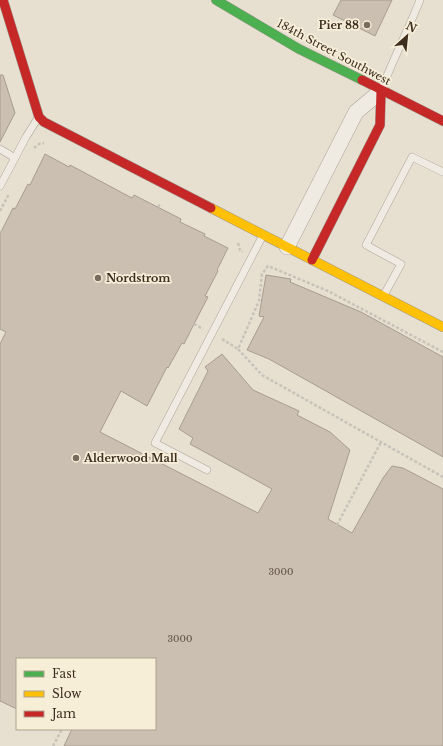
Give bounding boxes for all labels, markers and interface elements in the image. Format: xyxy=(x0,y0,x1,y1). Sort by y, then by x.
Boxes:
street label: 184th Street Southwest xyxy=(275,16,394,88)
north arrow xyxy=(387,16,427,56)
place label: Pier 88 xyxy=(319,18,359,32)
text: N xyxy=(404,19,420,36)
marker: Pier 88 xyxy=(362,20,372,30)
place label: Nordstrom xyxy=(106,271,171,285)
marker: Nordstrom xyxy=(93,273,103,283)
place label: Alderwood Mall xyxy=(83,451,178,465)
marker: Alderwood Mall xyxy=(71,453,81,463)
house number: 3000 xyxy=(269,566,293,577)
house number: 3000 xyxy=(168,633,192,644)
legend xyxy=(16,658,156,730)
text: Fast xyxy=(52,666,77,681)
text: Slow xyxy=(52,686,82,701)
text: Jam xyxy=(50,706,76,721)

